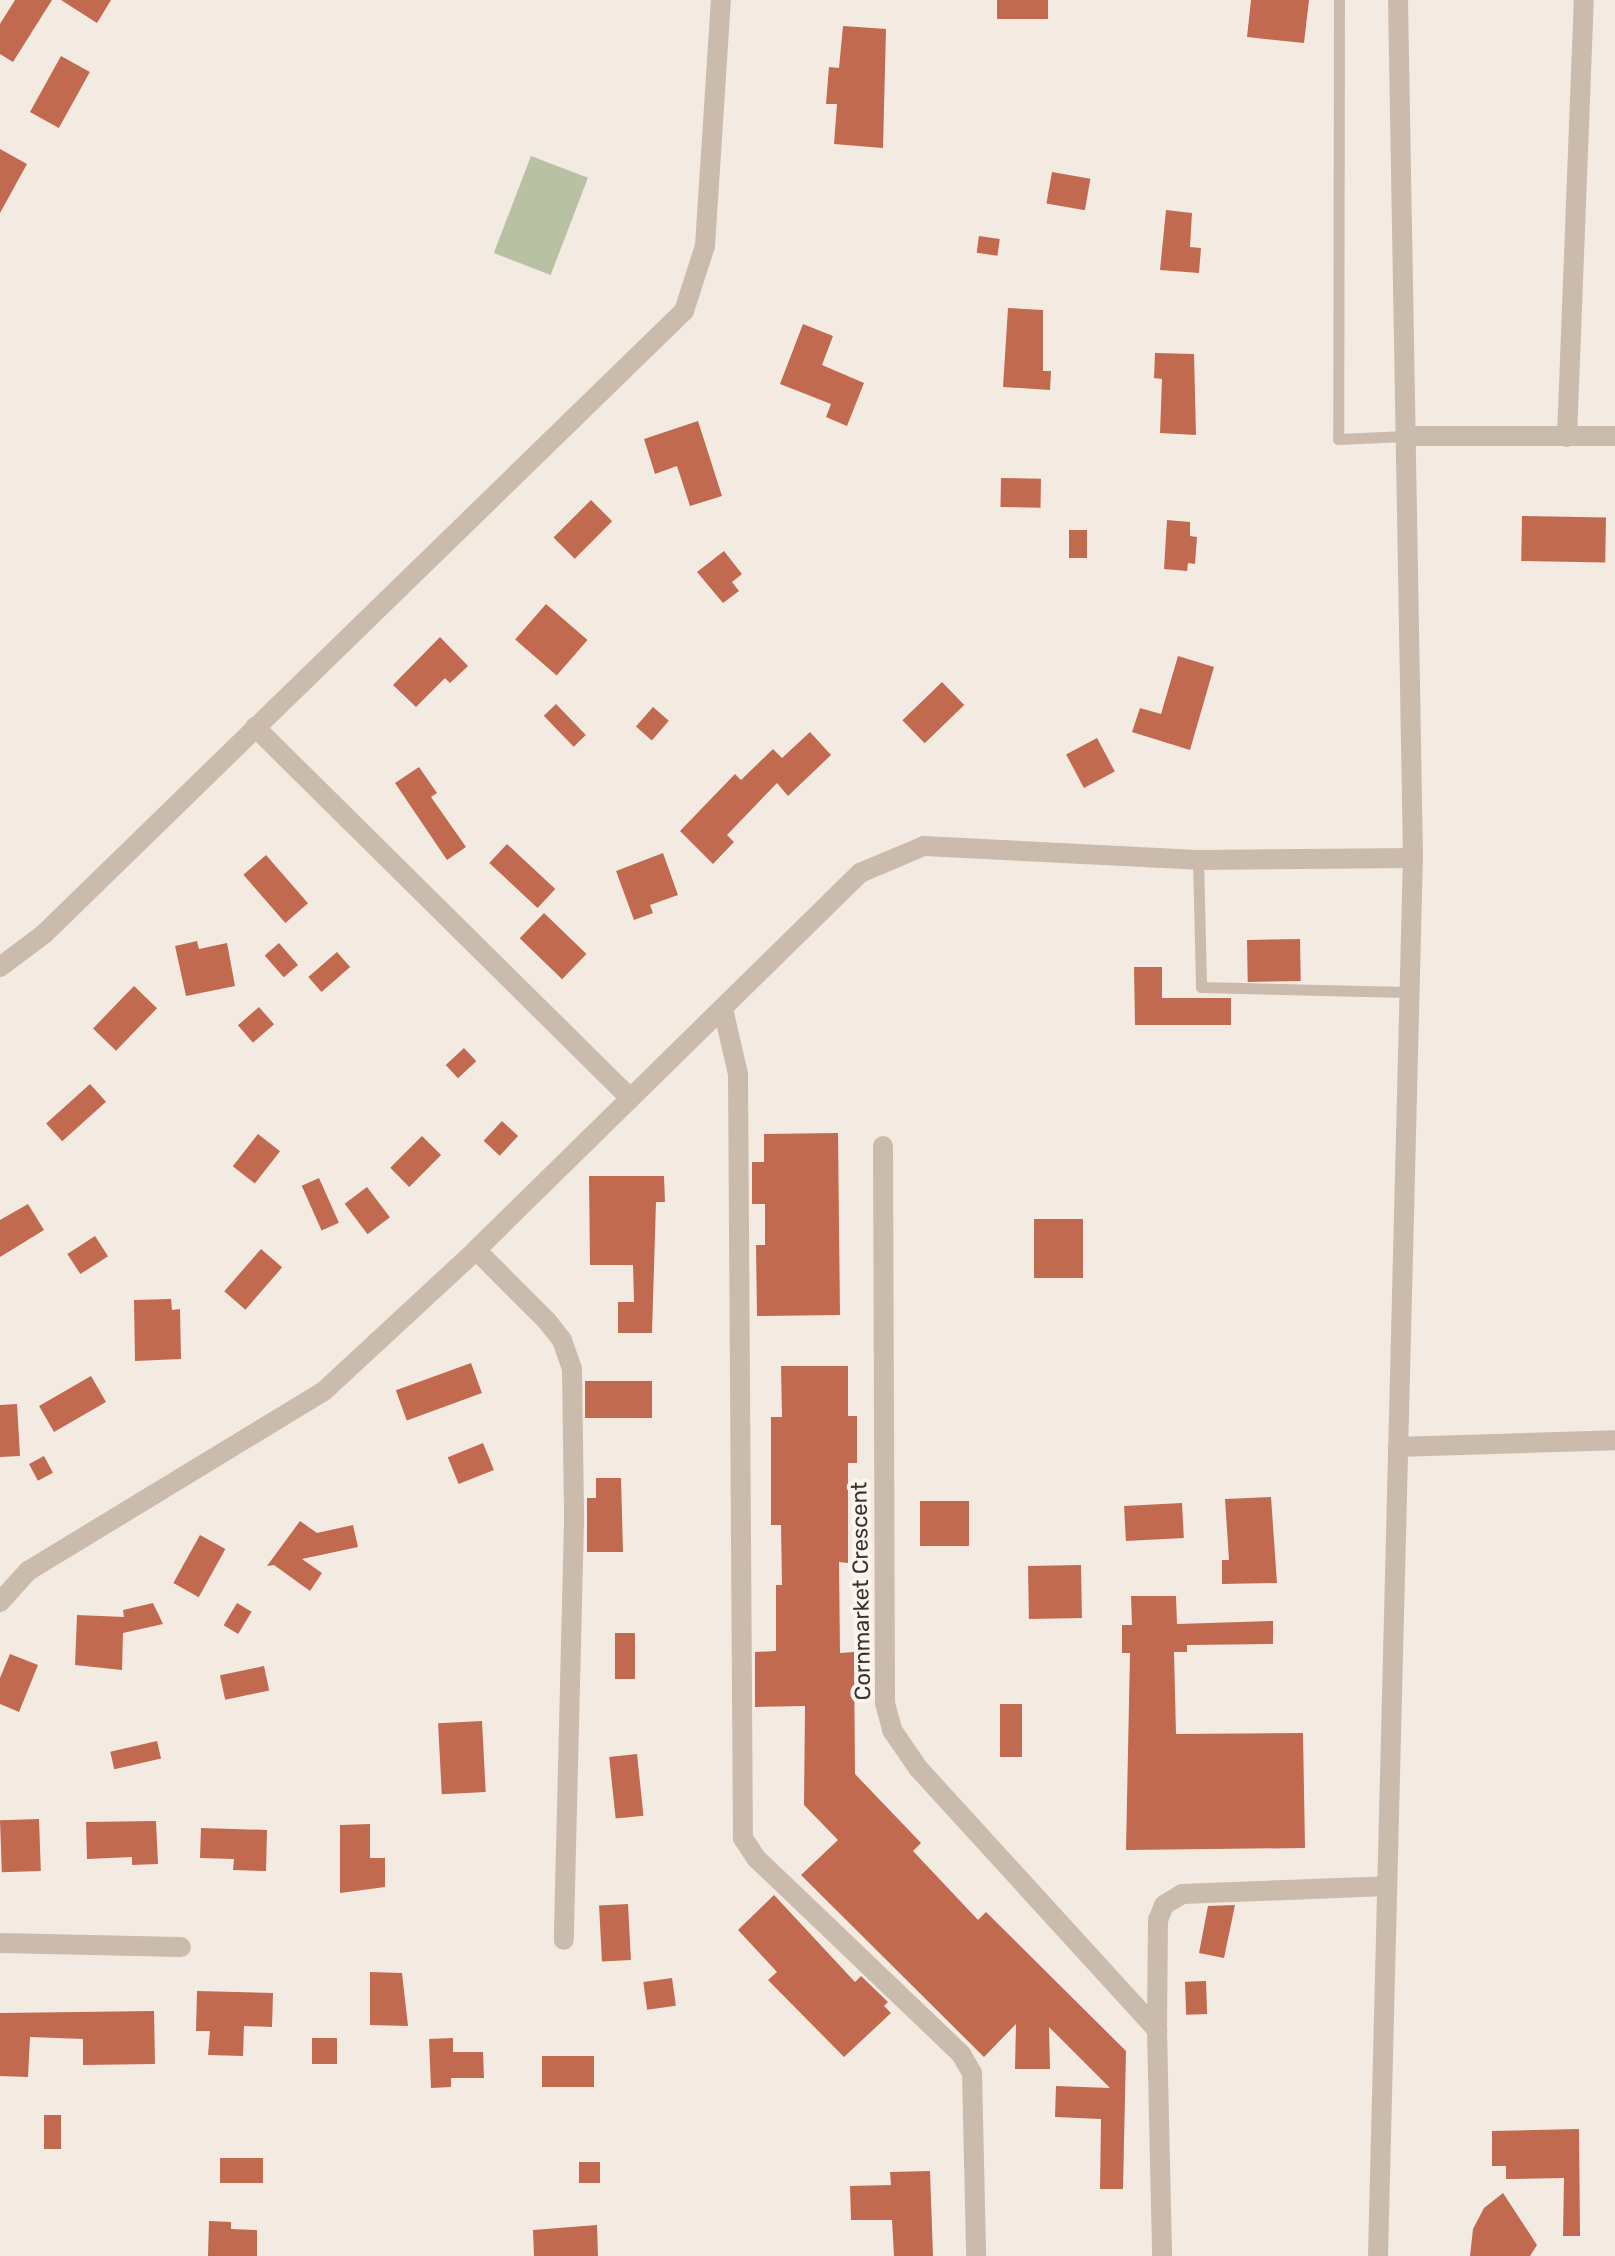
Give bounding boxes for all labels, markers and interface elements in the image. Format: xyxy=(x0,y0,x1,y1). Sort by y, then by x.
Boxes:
street label: Cornmarket Crescent xyxy=(846,1481,876,1701)

